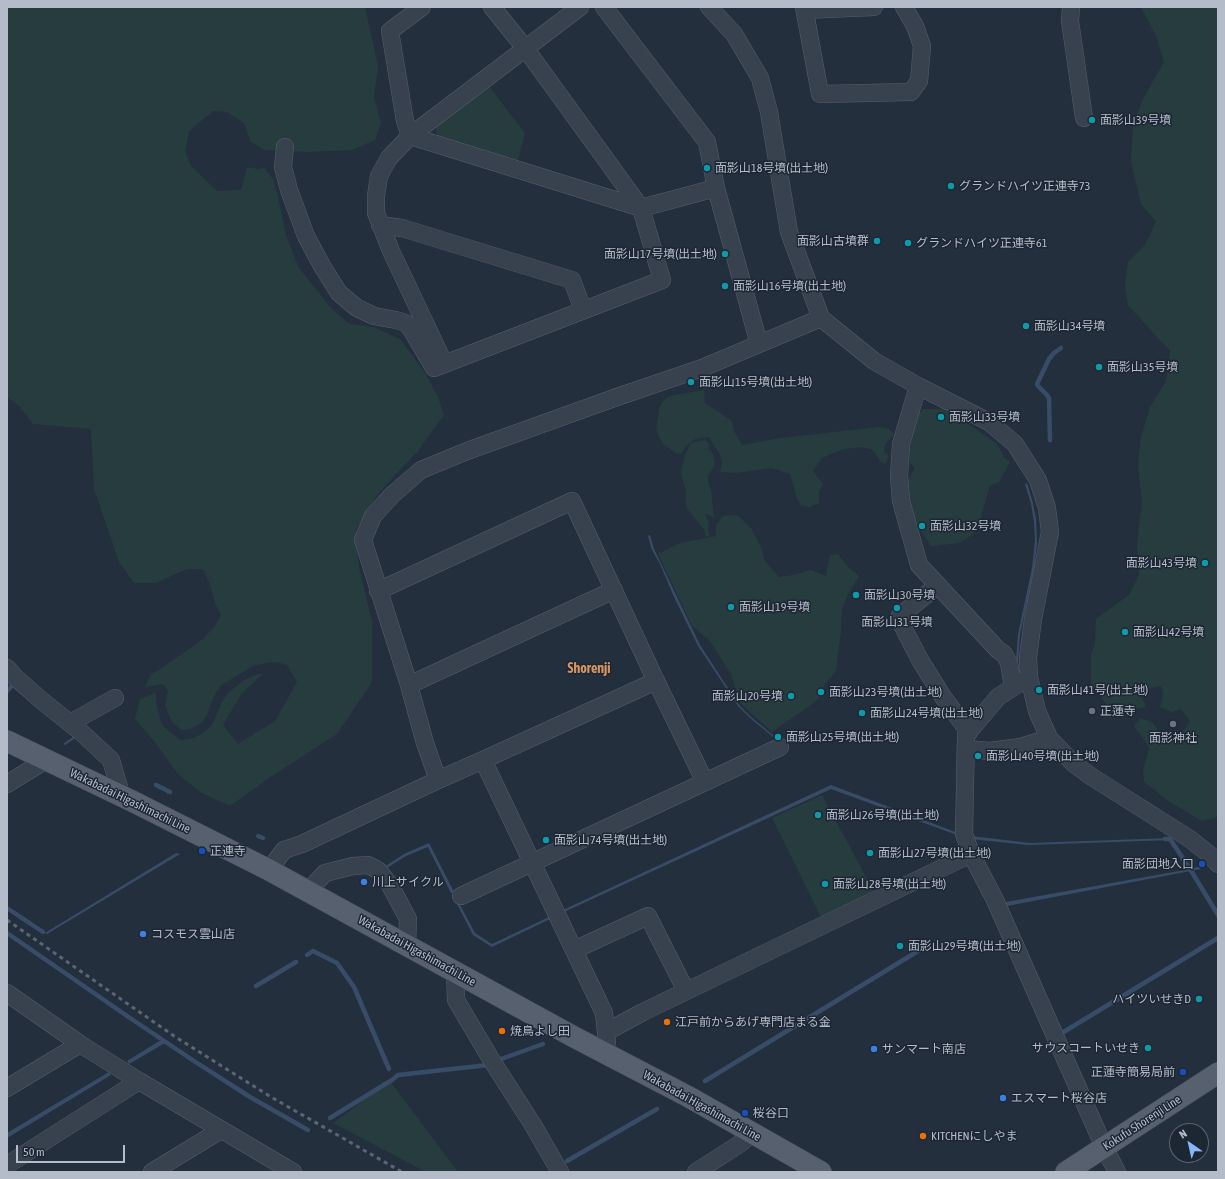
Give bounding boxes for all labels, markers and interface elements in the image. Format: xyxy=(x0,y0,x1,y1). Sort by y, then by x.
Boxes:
place label: 面影山39号墳 xyxy=(1100,113,1171,127)
marker: 面影山39号墳 xyxy=(1087,115,1097,125)
place label: 面影山18号墳(出土地) xyxy=(715,161,828,175)
marker: 面影山18号墳(出土地) xyxy=(702,163,712,173)
place label: グランドハイツ正連寺73 xyxy=(959,179,1090,193)
marker: グランドハイツ正連寺73 xyxy=(946,181,956,191)
place label: 面影山古墳群 xyxy=(797,234,869,248)
marker: 面影山古墳群 xyxy=(872,236,882,246)
place label: グランドハイツ正連寺61 xyxy=(916,236,1047,250)
marker: グランドハイツ正連寺61 xyxy=(903,238,913,248)
place label: 面影山17号墳(出土地) xyxy=(604,247,717,261)
marker: 面影山17号墳(出土地) xyxy=(720,249,730,259)
place label: 面影山16号墳(出土地) xyxy=(733,279,846,293)
marker: 面影山16号墳(出土地) xyxy=(720,281,730,291)
place label: 面影山34号墳 xyxy=(1034,319,1105,333)
marker: 面影山34号墳 xyxy=(1021,321,1031,331)
place label: 面影山35号墳 xyxy=(1107,360,1178,374)
marker: 面影山35号墳 xyxy=(1094,362,1104,372)
place label: 面影山15号墳(出土地) xyxy=(699,375,812,389)
marker: 面影山15号墳(出土地) xyxy=(686,377,696,387)
place label: 面影山33号墳 xyxy=(949,410,1020,424)
marker: 面影山33号墳 xyxy=(936,412,946,422)
place label: 面影山32号墳 xyxy=(930,519,1001,533)
marker: 面影山32号墳 xyxy=(917,521,927,531)
place label: 面影山43号墳 xyxy=(1126,556,1197,570)
marker: 面影山43号墳 xyxy=(1200,558,1210,568)
place label: 面影山30号墳 xyxy=(864,588,935,602)
marker: 面影山30号墳 xyxy=(851,590,861,600)
place label: 面影山19号墳 xyxy=(739,600,810,614)
marker: 面影山19号墳 xyxy=(726,602,736,612)
marker: 面影山31号墳 xyxy=(892,603,902,613)
place label: 面影山31号墳 xyxy=(861,615,933,629)
place label: 面影山42号墳 xyxy=(1133,625,1204,639)
marker: 面影山42号墳 xyxy=(1120,627,1130,637)
district label: Shorenji xyxy=(568,661,610,677)
place label: 面影山41号(出土地) xyxy=(1047,683,1148,697)
place label: 面影山23号墳(出土地) xyxy=(829,685,942,699)
marker: 面影山41号(出土地) xyxy=(1034,685,1044,695)
marker: 面影山23号墳(出土地) xyxy=(816,687,826,697)
place label: 面影山20号墳 xyxy=(712,689,783,703)
marker: 面影山20号墳 xyxy=(786,691,796,701)
place label: 正蓮寺 xyxy=(1100,704,1136,718)
place label: 面影山24号墳(出土地) xyxy=(870,706,983,720)
marker: 正蓮寺 xyxy=(1087,706,1097,716)
marker: 面影山24号墳(出土地) xyxy=(857,708,867,718)
marker: 面影神社 xyxy=(1168,719,1178,729)
place label: 面影山25号墳(出土地) xyxy=(786,730,899,744)
place label: 面影神社 xyxy=(1149,731,1197,745)
marker: 面影山25号墳(出土地) xyxy=(773,732,783,742)
place label: 面影山40号墳(出土地) xyxy=(986,749,1099,763)
marker: 面影山40号墳(出土地) xyxy=(973,751,983,761)
street label: Wakabadai Higashimachi Line xyxy=(67,766,193,836)
place label: 面影山26号墳(出土地) xyxy=(826,808,939,822)
marker: 面影山26号墳(出土地) xyxy=(813,810,823,820)
place label: 面影山74号墳(出土地) xyxy=(554,833,667,847)
marker: 面影山74号墳(出土地) xyxy=(541,835,551,845)
place label: 正連寺 xyxy=(210,844,246,858)
marker: 正連寺 xyxy=(197,846,207,856)
place label: 面影山27号墳(出土地) xyxy=(878,846,991,860)
marker: 面影山27号墳(出土地) xyxy=(865,848,875,858)
place label: 面影団地入口 xyxy=(1122,857,1194,871)
marker: 面影団地入口 xyxy=(1197,859,1207,869)
place label: 川上サイクル xyxy=(372,875,444,889)
marker: 川上サイクル xyxy=(359,877,369,887)
place label: 面影山28号墳(出土地) xyxy=(833,877,946,891)
marker: 面影山28号墳(出土地) xyxy=(820,879,830,889)
street label: Wakabadai Higashimachi Line xyxy=(356,913,478,989)
place label: コスモス雲山店 xyxy=(151,927,235,941)
marker: コスモス雲山店 xyxy=(138,929,148,939)
place label: 面影山29号墳(出土地) xyxy=(908,939,1021,953)
marker: 面影山29号墳(出土地) xyxy=(895,941,905,951)
place label: ハイツいせきD xyxy=(1112,992,1191,1006)
marker: ハイツいせきD xyxy=(1194,994,1204,1004)
place label: 江戸前からあげ専門店まる金 xyxy=(675,1015,831,1029)
marker: 江戸前からあげ専門店まる金 xyxy=(662,1017,672,1027)
place label: 焼鳥よし田 xyxy=(510,1024,570,1038)
marker: 焼鳥よし田 xyxy=(497,1026,507,1036)
place label: サウスコートいせき xyxy=(1032,1041,1140,1055)
place label: サンマート南店 xyxy=(882,1042,966,1056)
marker: サウスコートいせき xyxy=(1143,1043,1153,1053)
marker: サンマート南店 xyxy=(869,1044,879,1054)
place label: 正蓮寺簡易局前 xyxy=(1091,1065,1175,1079)
marker: 正蓮寺簡易局前 xyxy=(1178,1067,1188,1077)
street label: Wakabadai Higashimachi Line xyxy=(641,1068,763,1144)
place label: エスマート桜谷店 xyxy=(1011,1091,1107,1105)
street label: Kokufu Shorenji Line xyxy=(1100,1092,1184,1154)
marker: エスマート桜谷店 xyxy=(998,1093,1008,1103)
place label: 桜谷口 xyxy=(753,1106,789,1120)
marker: 桜谷口 xyxy=(740,1108,750,1118)
north arrow xyxy=(1169,1123,1209,1163)
text: N xyxy=(1177,1127,1189,1141)
place label: KITCHENにしやま xyxy=(931,1129,1018,1143)
marker: KITCHENにしやま xyxy=(918,1131,928,1141)
scale bar xyxy=(18,1137,127,1163)
text: 50 m xyxy=(23,1145,45,1159)

